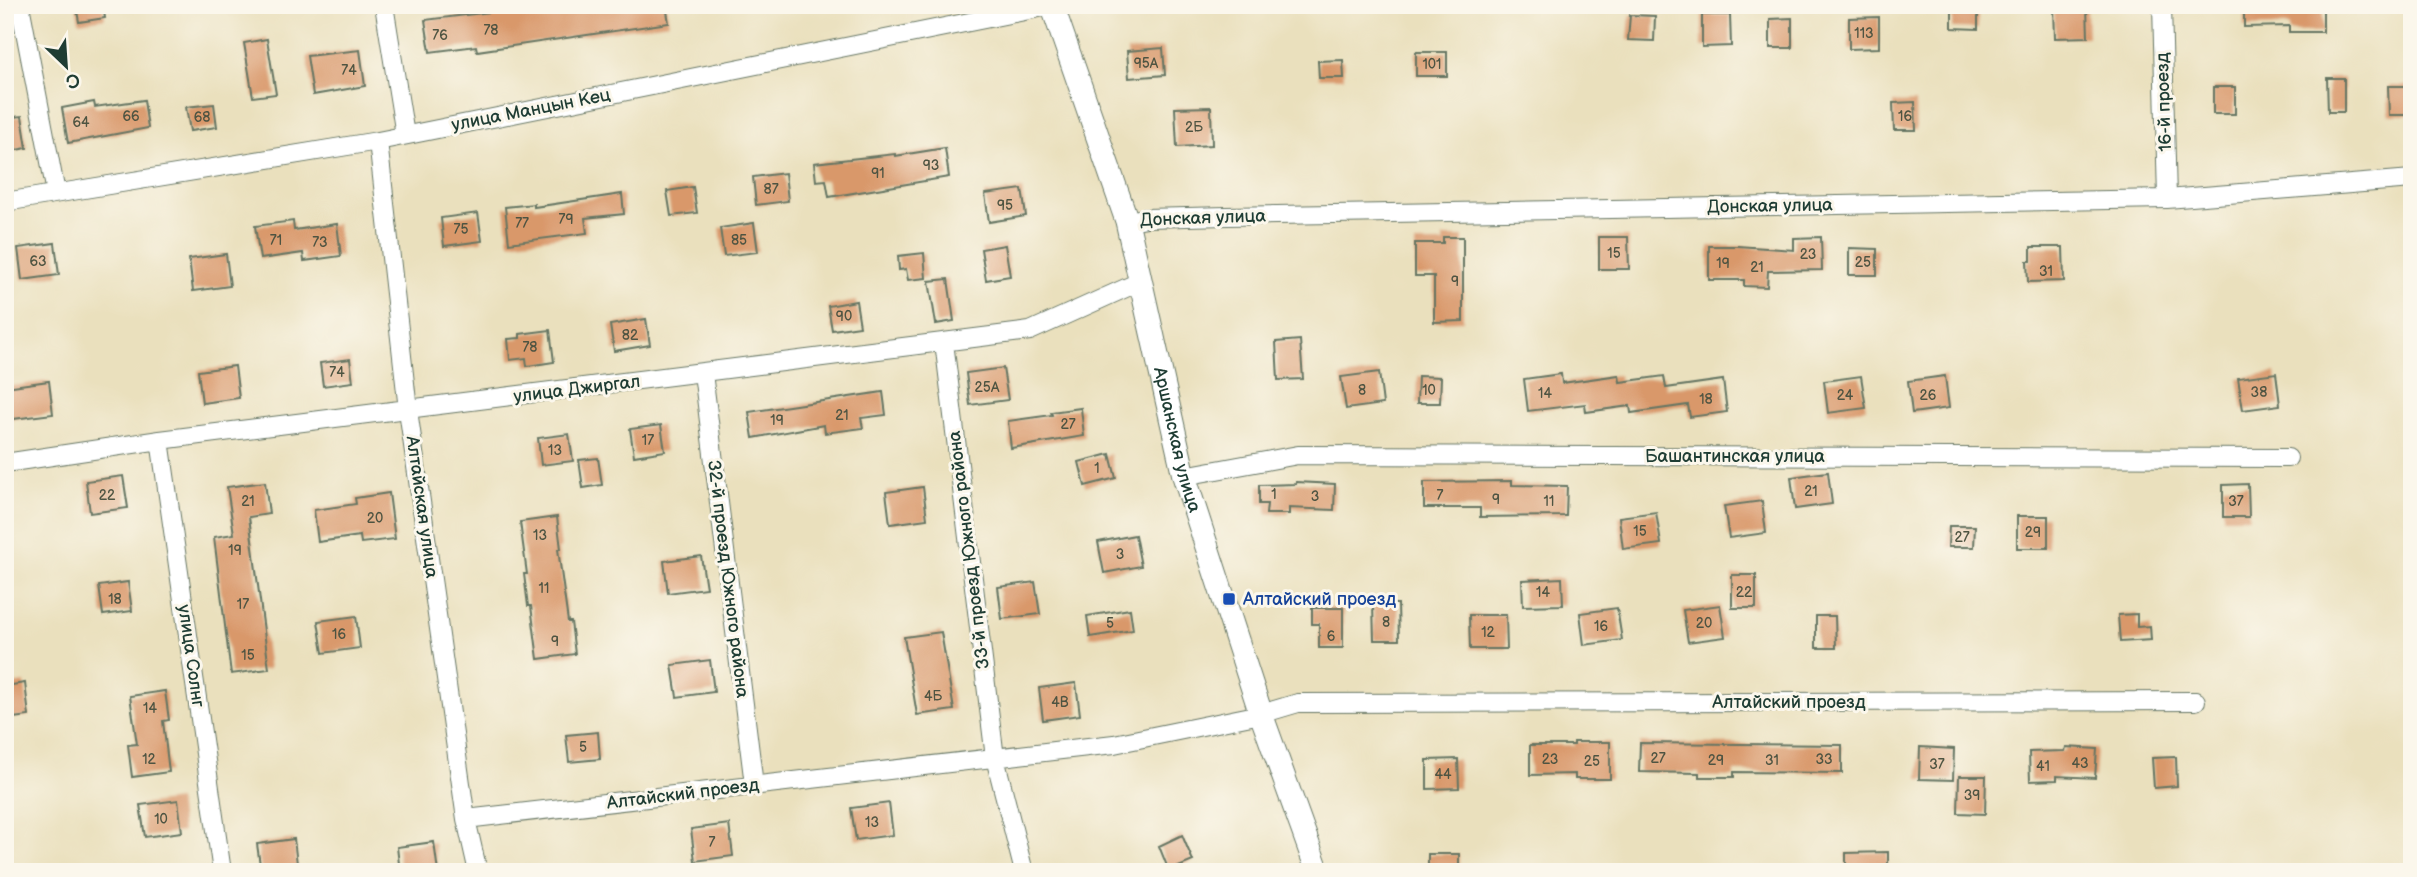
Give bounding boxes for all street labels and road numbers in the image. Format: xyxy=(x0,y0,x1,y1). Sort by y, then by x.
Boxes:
street label: 16-й проезд xyxy=(2152,52,2176,152)
street label: улица Манцын Кец xyxy=(450,84,613,136)
street label: Донская улица xyxy=(1707,194,1833,218)
street label: Донская улица xyxy=(1140,205,1267,231)
street label: Аршанская улица xyxy=(1149,364,1206,515)
street label: улица Джиргал xyxy=(512,371,642,407)
street label: 33-й проезд Южного района xyxy=(944,429,994,671)
street label: Алтайская улица xyxy=(401,434,442,580)
street label: Башантинская улица xyxy=(1645,446,1825,467)
street label: 32-й проезд Южного района xyxy=(703,459,753,700)
street label: улица Солнг xyxy=(173,603,209,709)
street label: Алтайский проезд xyxy=(1711,692,1866,713)
street label: Алтайский проезд xyxy=(605,774,760,814)

